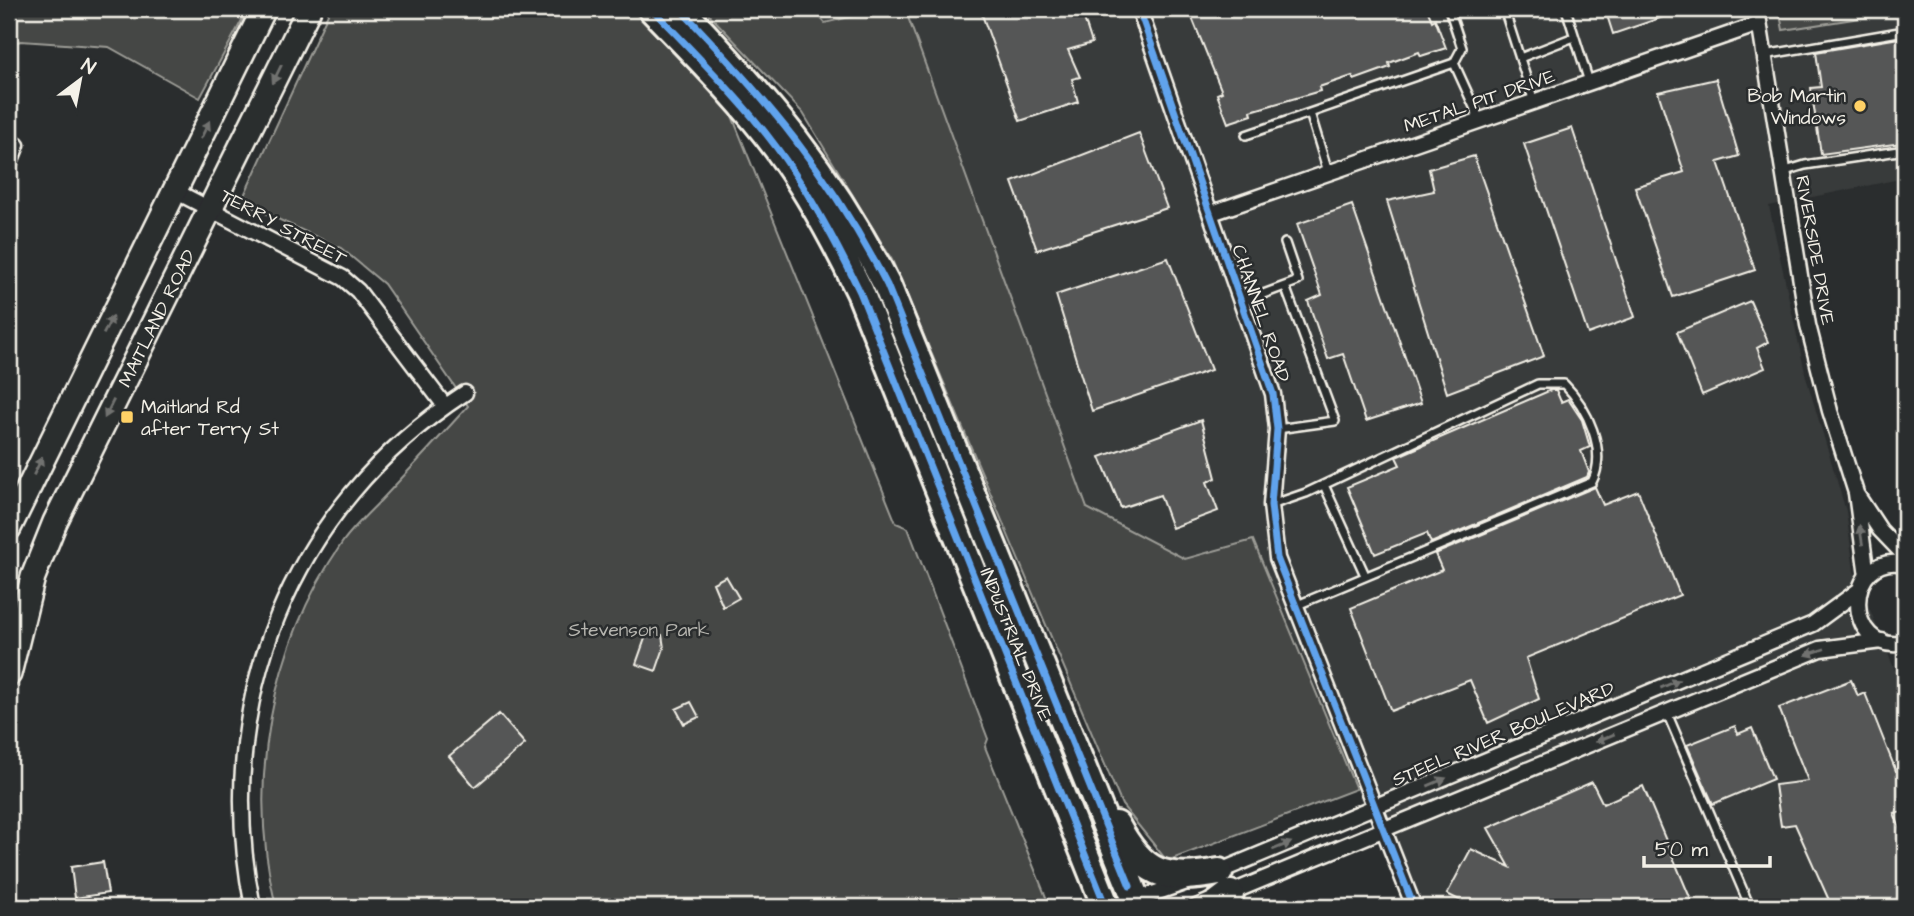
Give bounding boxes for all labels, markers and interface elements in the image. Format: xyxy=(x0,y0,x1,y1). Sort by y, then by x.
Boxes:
north arrow xyxy=(46,46,116,116)
text: N xyxy=(76,52,100,82)
street label: METAL PIT DRIVE xyxy=(1400,63,1559,140)
one-way arrow xyxy=(271,64,282,84)
place label: Bob Martin Windows xyxy=(1748,83,1846,132)
marker: Bob Martin Windows xyxy=(1852,98,1868,114)
one-way arrow xyxy=(199,120,210,140)
street label: RIVERSIDE DRIVE xyxy=(1788,173,1841,327)
street label: TERRY STREET xyxy=(215,183,352,272)
street label: CHANNEL ROAD xyxy=(1224,241,1297,386)
street label: MAITLAND ROAD xyxy=(112,245,203,392)
one-way arrow xyxy=(102,315,113,335)
place label: Maitland Rd after Terry St xyxy=(141,394,279,444)
one-way arrow xyxy=(104,399,115,419)
marker: Maitland Rd after Terry St xyxy=(119,409,135,425)
one-way arrow xyxy=(32,456,43,476)
one-way arrow xyxy=(1855,524,1866,546)
street label: INDUSTRIAL DRIVE xyxy=(973,564,1059,725)
park label: Stevenson Park xyxy=(568,617,710,644)
one-way arrow xyxy=(1805,647,1826,658)
street label: STEEL RIVER BOULEVARD xyxy=(1388,675,1619,794)
one-way arrow xyxy=(1659,678,1680,689)
one-way arrow xyxy=(1595,732,1615,744)
one-way arrow xyxy=(1427,776,1448,787)
scale bar xyxy=(1644,825,1770,869)
text: 50 m xyxy=(1655,835,1709,864)
one-way arrow xyxy=(1272,840,1293,851)

